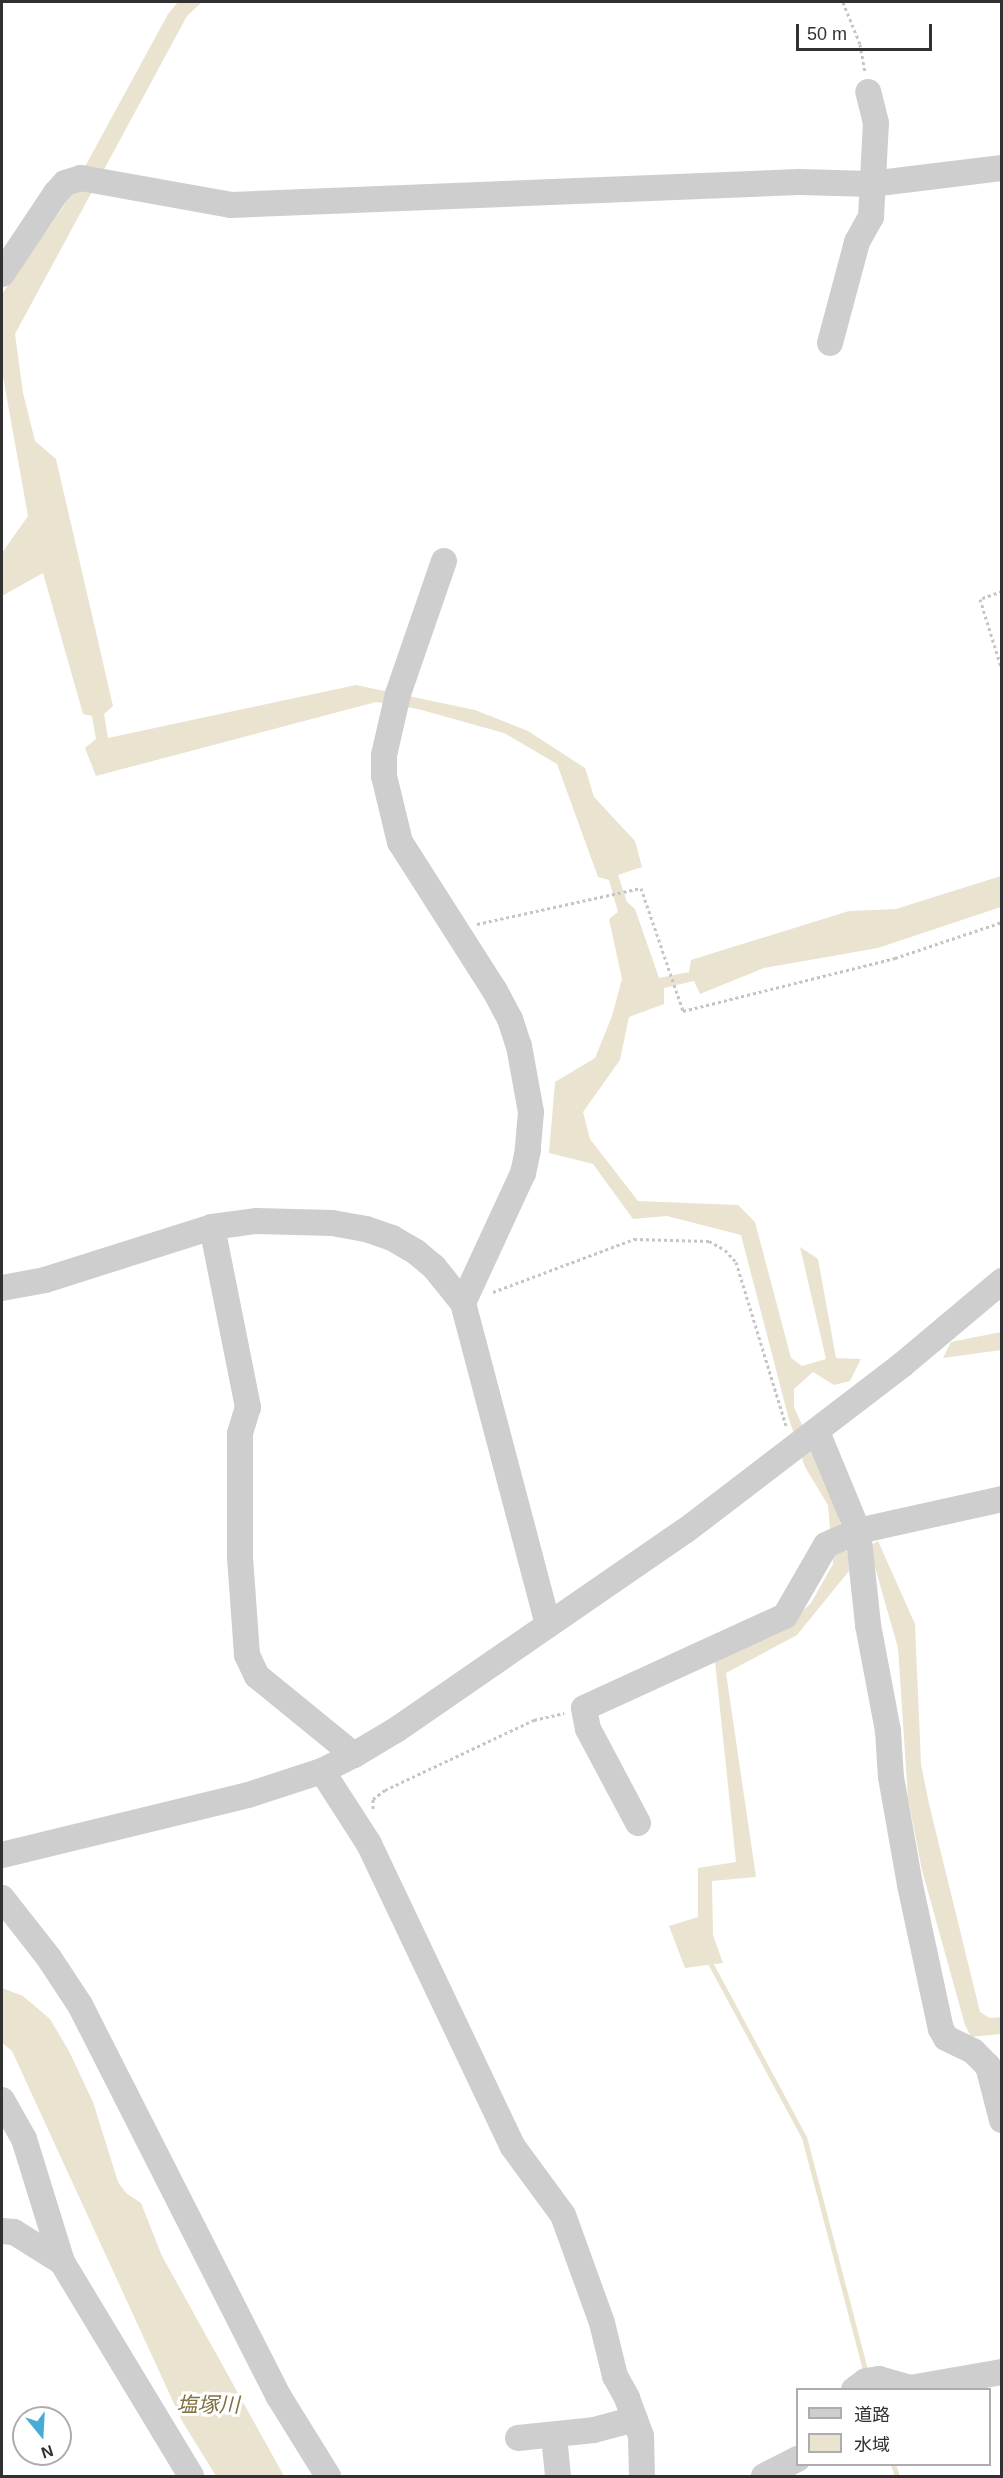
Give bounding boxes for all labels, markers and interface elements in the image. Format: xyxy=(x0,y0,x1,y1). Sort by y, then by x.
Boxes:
scale bar xyxy=(799,12,936,50)
text: 50 m xyxy=(807,24,847,44)
legend xyxy=(796,2388,991,2466)
water label: 塩塚川 xyxy=(177,2392,239,2418)
text: 道路 xyxy=(854,2405,890,2425)
north arrow xyxy=(12,2406,72,2466)
text: 水域 xyxy=(854,2435,890,2455)
text: N xyxy=(39,2442,55,2462)

